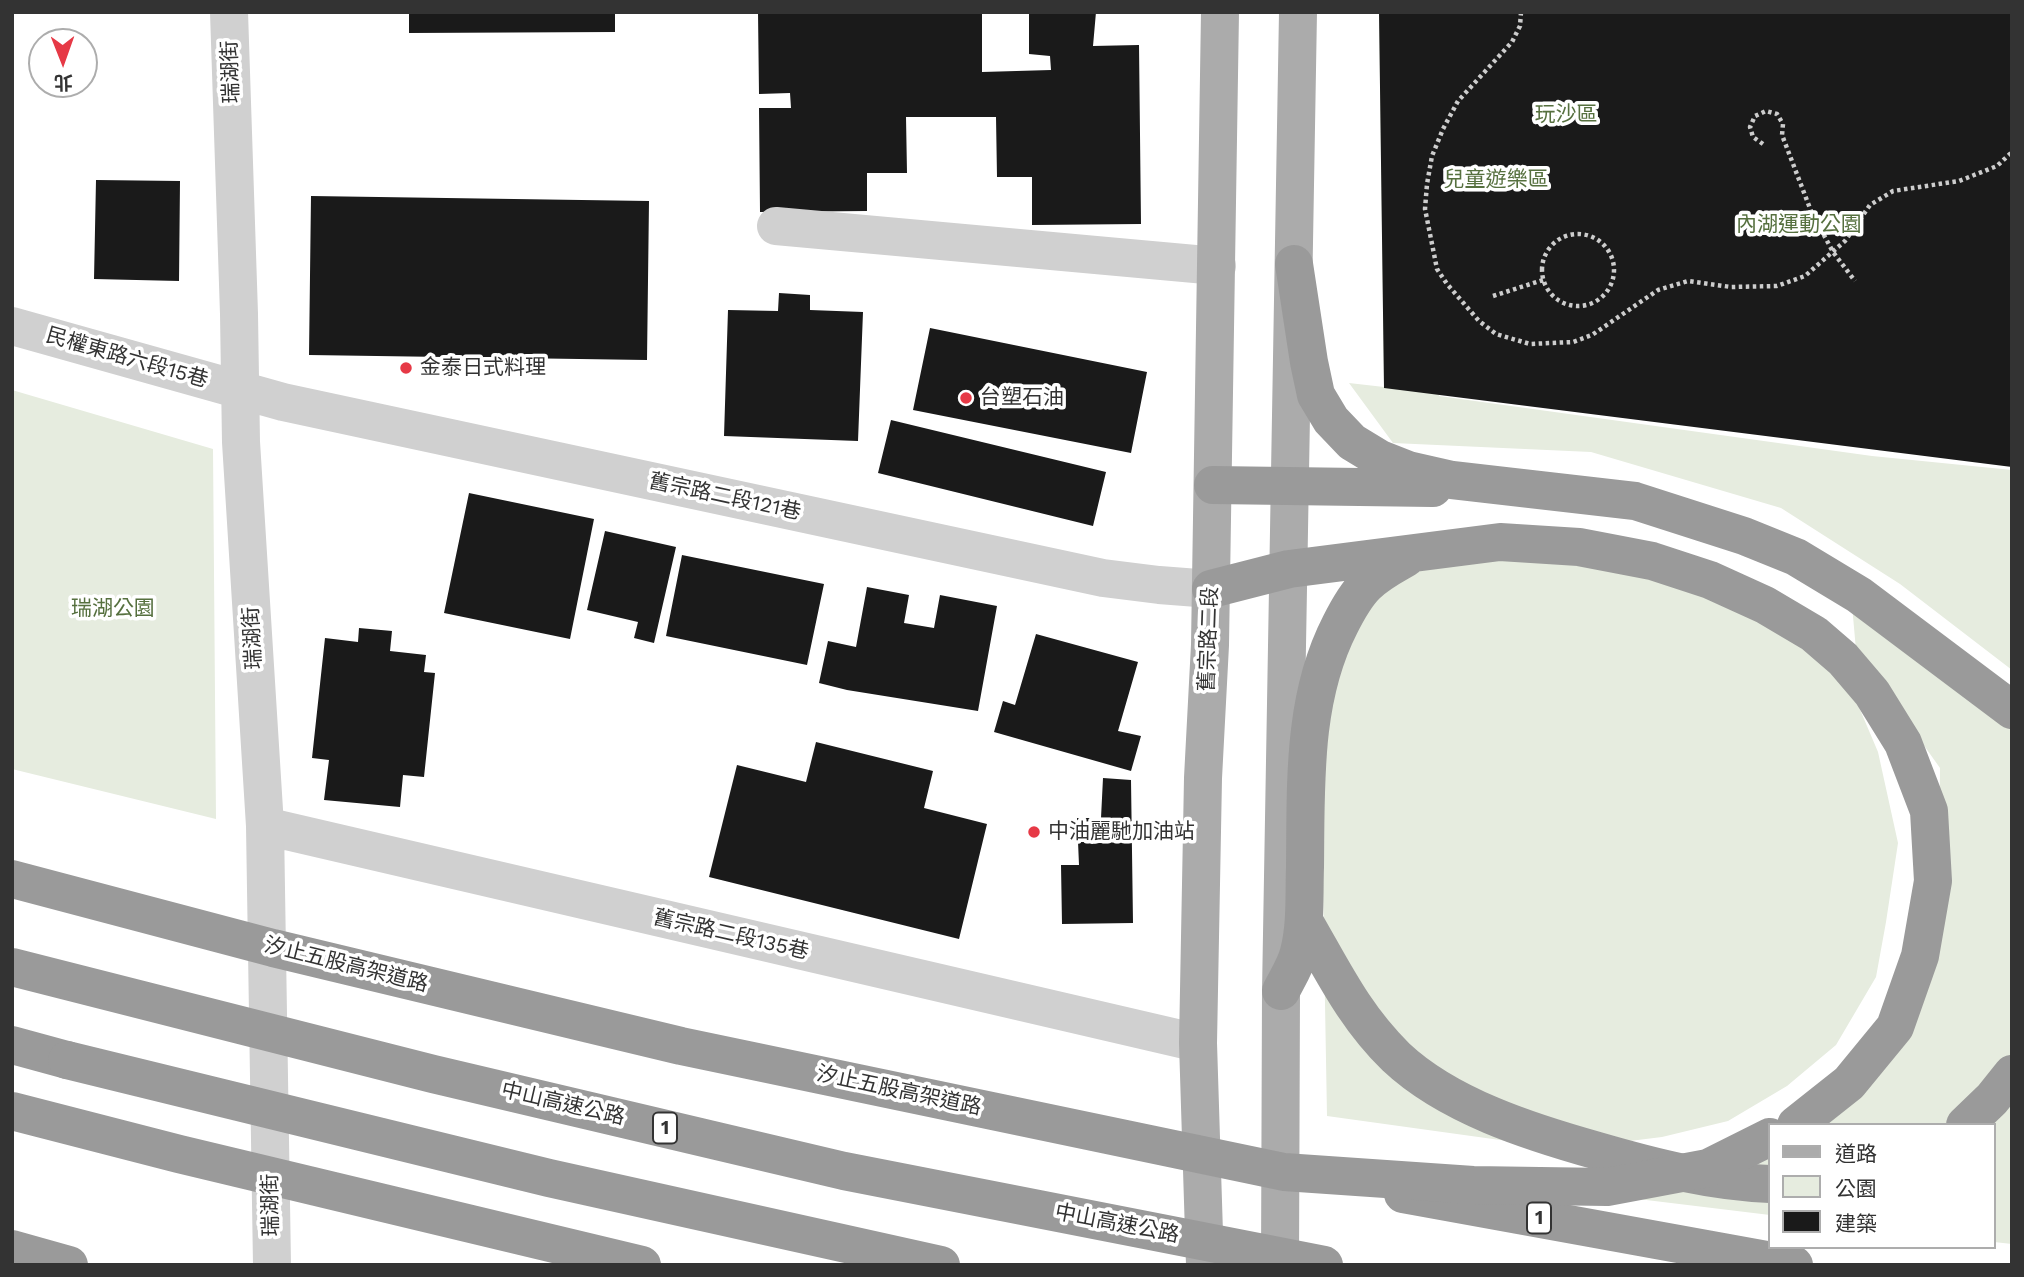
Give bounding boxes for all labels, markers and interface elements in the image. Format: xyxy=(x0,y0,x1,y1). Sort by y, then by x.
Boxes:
north arrow xyxy=(28,28,98,98)
street label: 瑞湖街 xyxy=(217,40,245,104)
text: 北 xyxy=(54,71,73,94)
park label: 玩沙區 xyxy=(1535,102,1597,128)
park label: 兒童遊樂區 xyxy=(1444,167,1548,193)
park label: 內湖運動公園 xyxy=(1736,212,1862,238)
street label: 民權東路六段15巷 xyxy=(43,323,211,393)
place label: 金泰日式料理 xyxy=(420,355,546,381)
marker: 金泰日式料理 xyxy=(398,360,414,376)
place label: 台塑石油 xyxy=(980,385,1064,411)
marker: 台塑石油 xyxy=(958,390,974,406)
street label: 舊宗路二段121巷 xyxy=(647,469,803,525)
street label: 舊宗路二段 xyxy=(1195,586,1223,692)
park label: 瑞湖公園 xyxy=(71,596,155,622)
street label: 瑞湖街 xyxy=(239,606,267,670)
place label: 中油麗馳加油站 xyxy=(1048,819,1195,845)
marker: 中油麗馳加油站 xyxy=(1026,824,1042,840)
street label: 舊宗路二段135巷 xyxy=(651,905,811,965)
street label: 汐止五股高架道路 xyxy=(261,932,431,998)
street label: 汐止五股高架道路 xyxy=(814,1061,984,1121)
street label: 中山高速公路 xyxy=(499,1078,627,1130)
road number: 1 xyxy=(653,1112,677,1144)
legend xyxy=(1769,1123,1996,1249)
text: 道路 xyxy=(1835,1141,1877,1166)
street label: 瑞湖街 xyxy=(258,1173,284,1237)
text: 公園 xyxy=(1835,1176,1877,1201)
street label: 中山高速公路 xyxy=(1053,1200,1181,1248)
road number: 1 xyxy=(1527,1202,1551,1234)
text: 建築 xyxy=(1835,1211,1877,1236)

